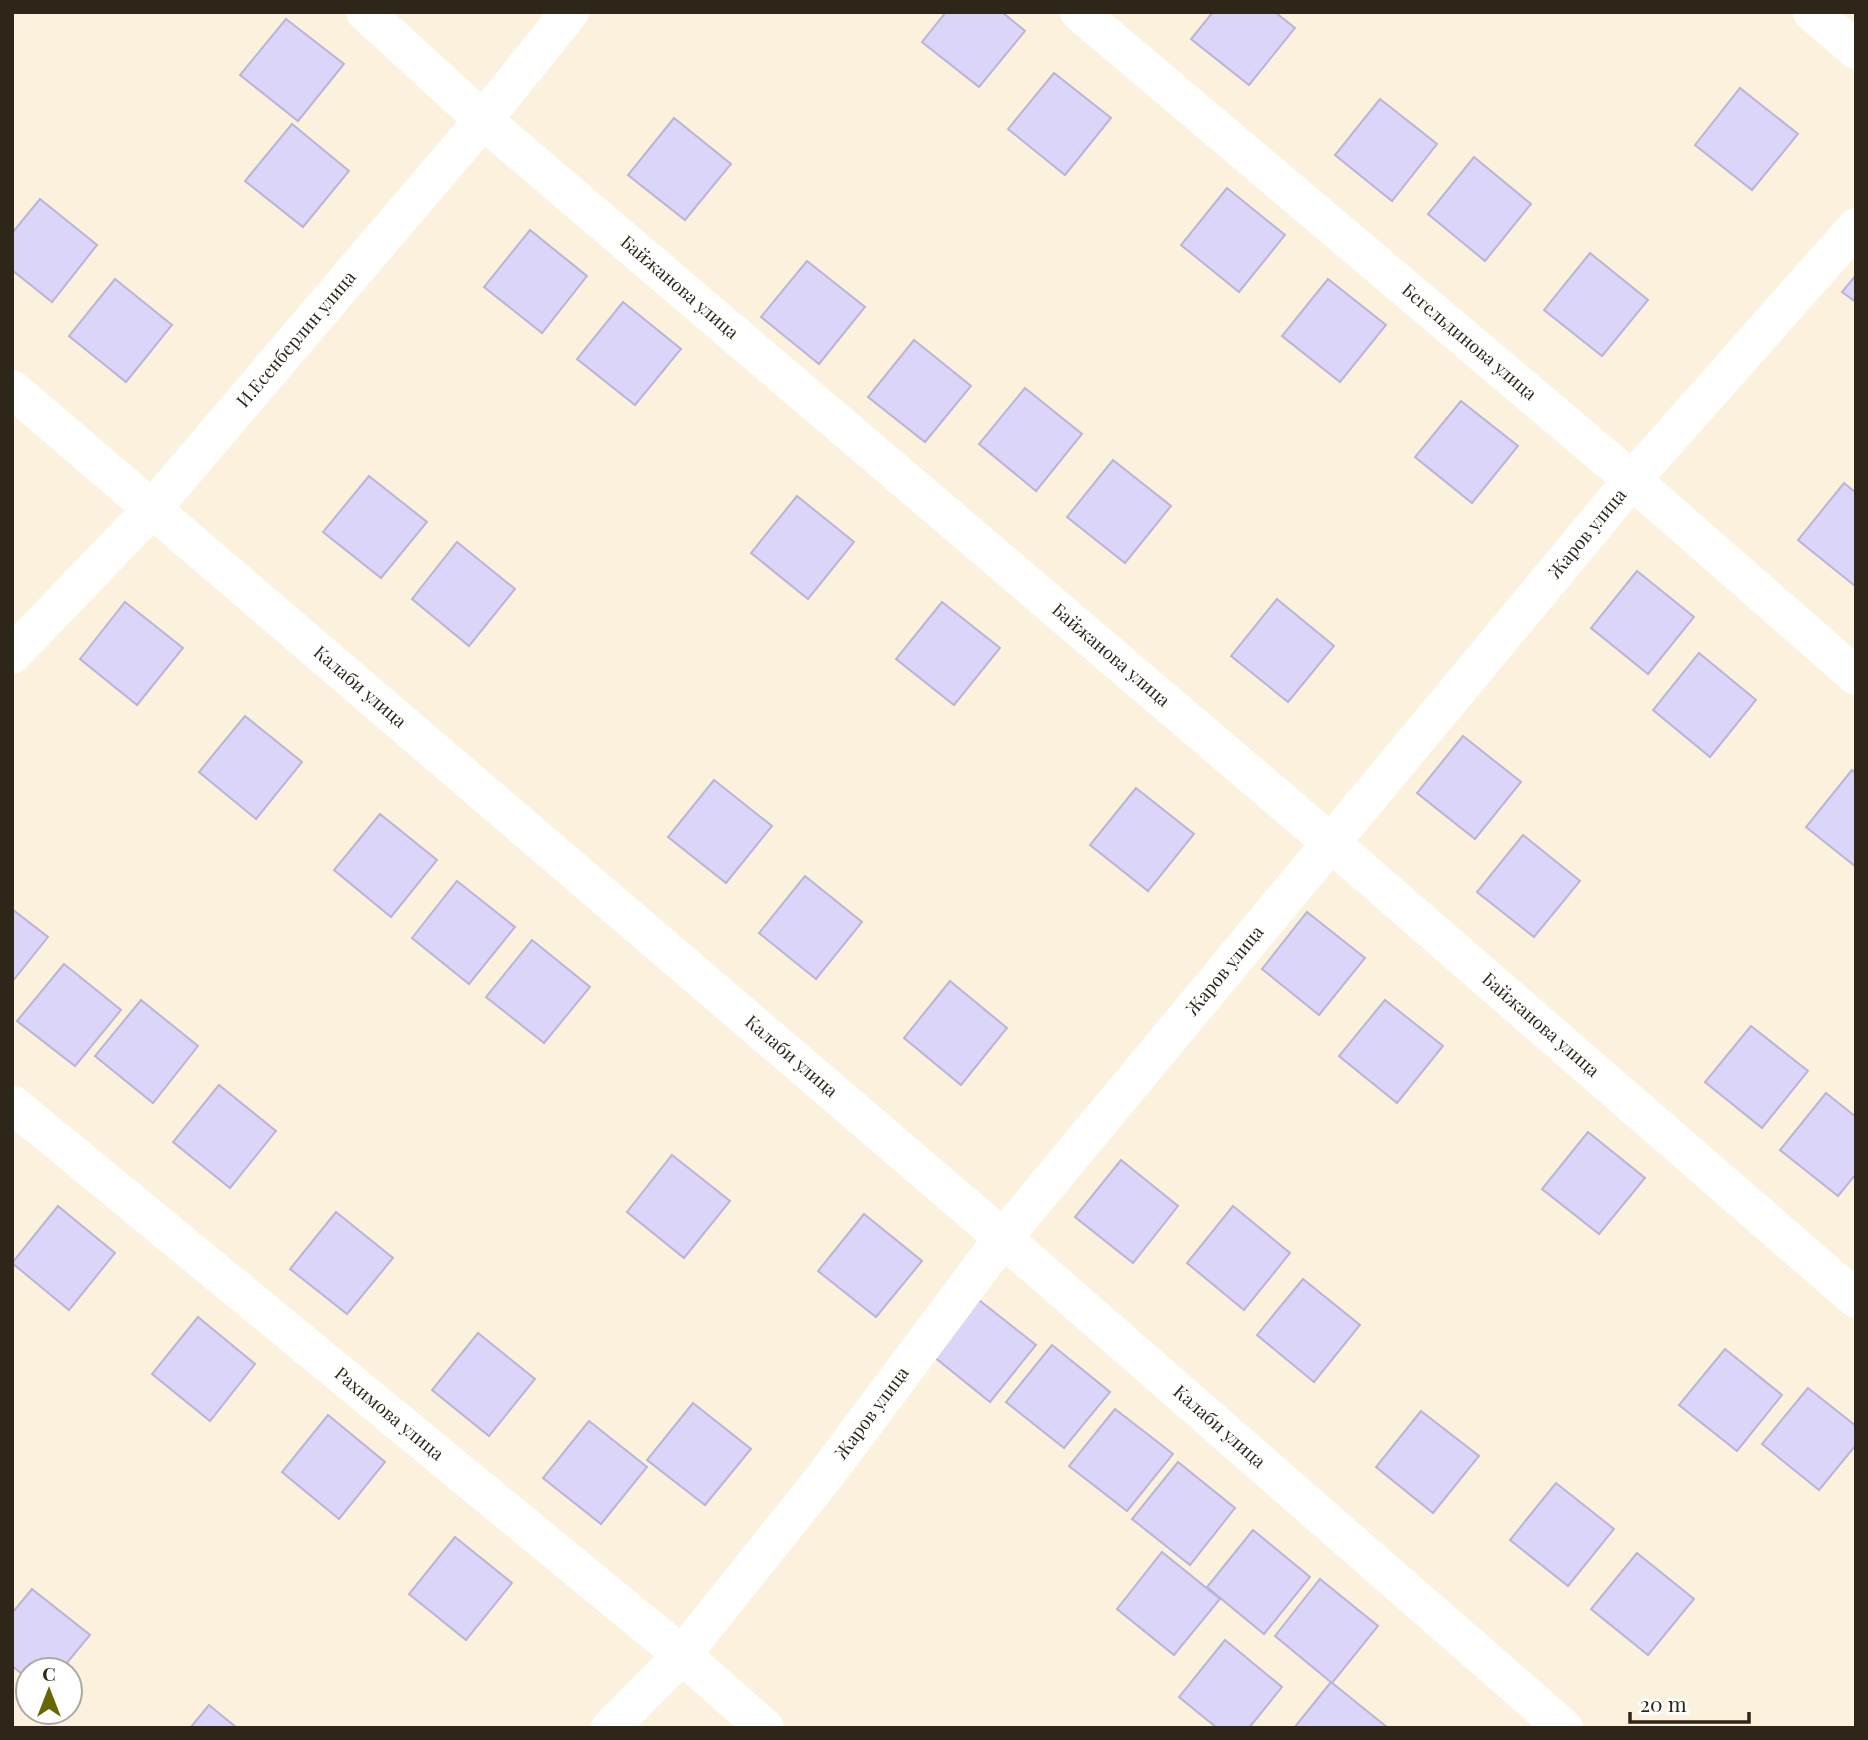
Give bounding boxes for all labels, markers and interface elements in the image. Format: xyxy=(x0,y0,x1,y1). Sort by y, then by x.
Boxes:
street label: Байжанова улица xyxy=(616,230,744,344)
street label: И.Есенберлин улица xyxy=(231,265,361,412)
street label: Бегельдинова улица xyxy=(1397,278,1542,405)
street label: Жаров улица xyxy=(1542,483,1631,583)
street label: Байжанова улица xyxy=(1047,597,1176,712)
street label: Калаби улица xyxy=(309,640,412,733)
street label: Жаров улица xyxy=(1180,920,1268,1020)
street label: Байжанова улица xyxy=(1478,967,1605,1082)
street label: Калаби улица xyxy=(740,1009,843,1102)
street label: Рахимова улица xyxy=(330,1361,449,1465)
street label: Жаров улица xyxy=(829,1361,914,1464)
street label: Калаби улица xyxy=(1169,1379,1271,1473)
north arrow xyxy=(14,1656,84,1726)
text: С xyxy=(42,1660,56,1686)
scale bar xyxy=(1630,1680,1749,1724)
text: 20 m xyxy=(1640,1689,1687,1717)

